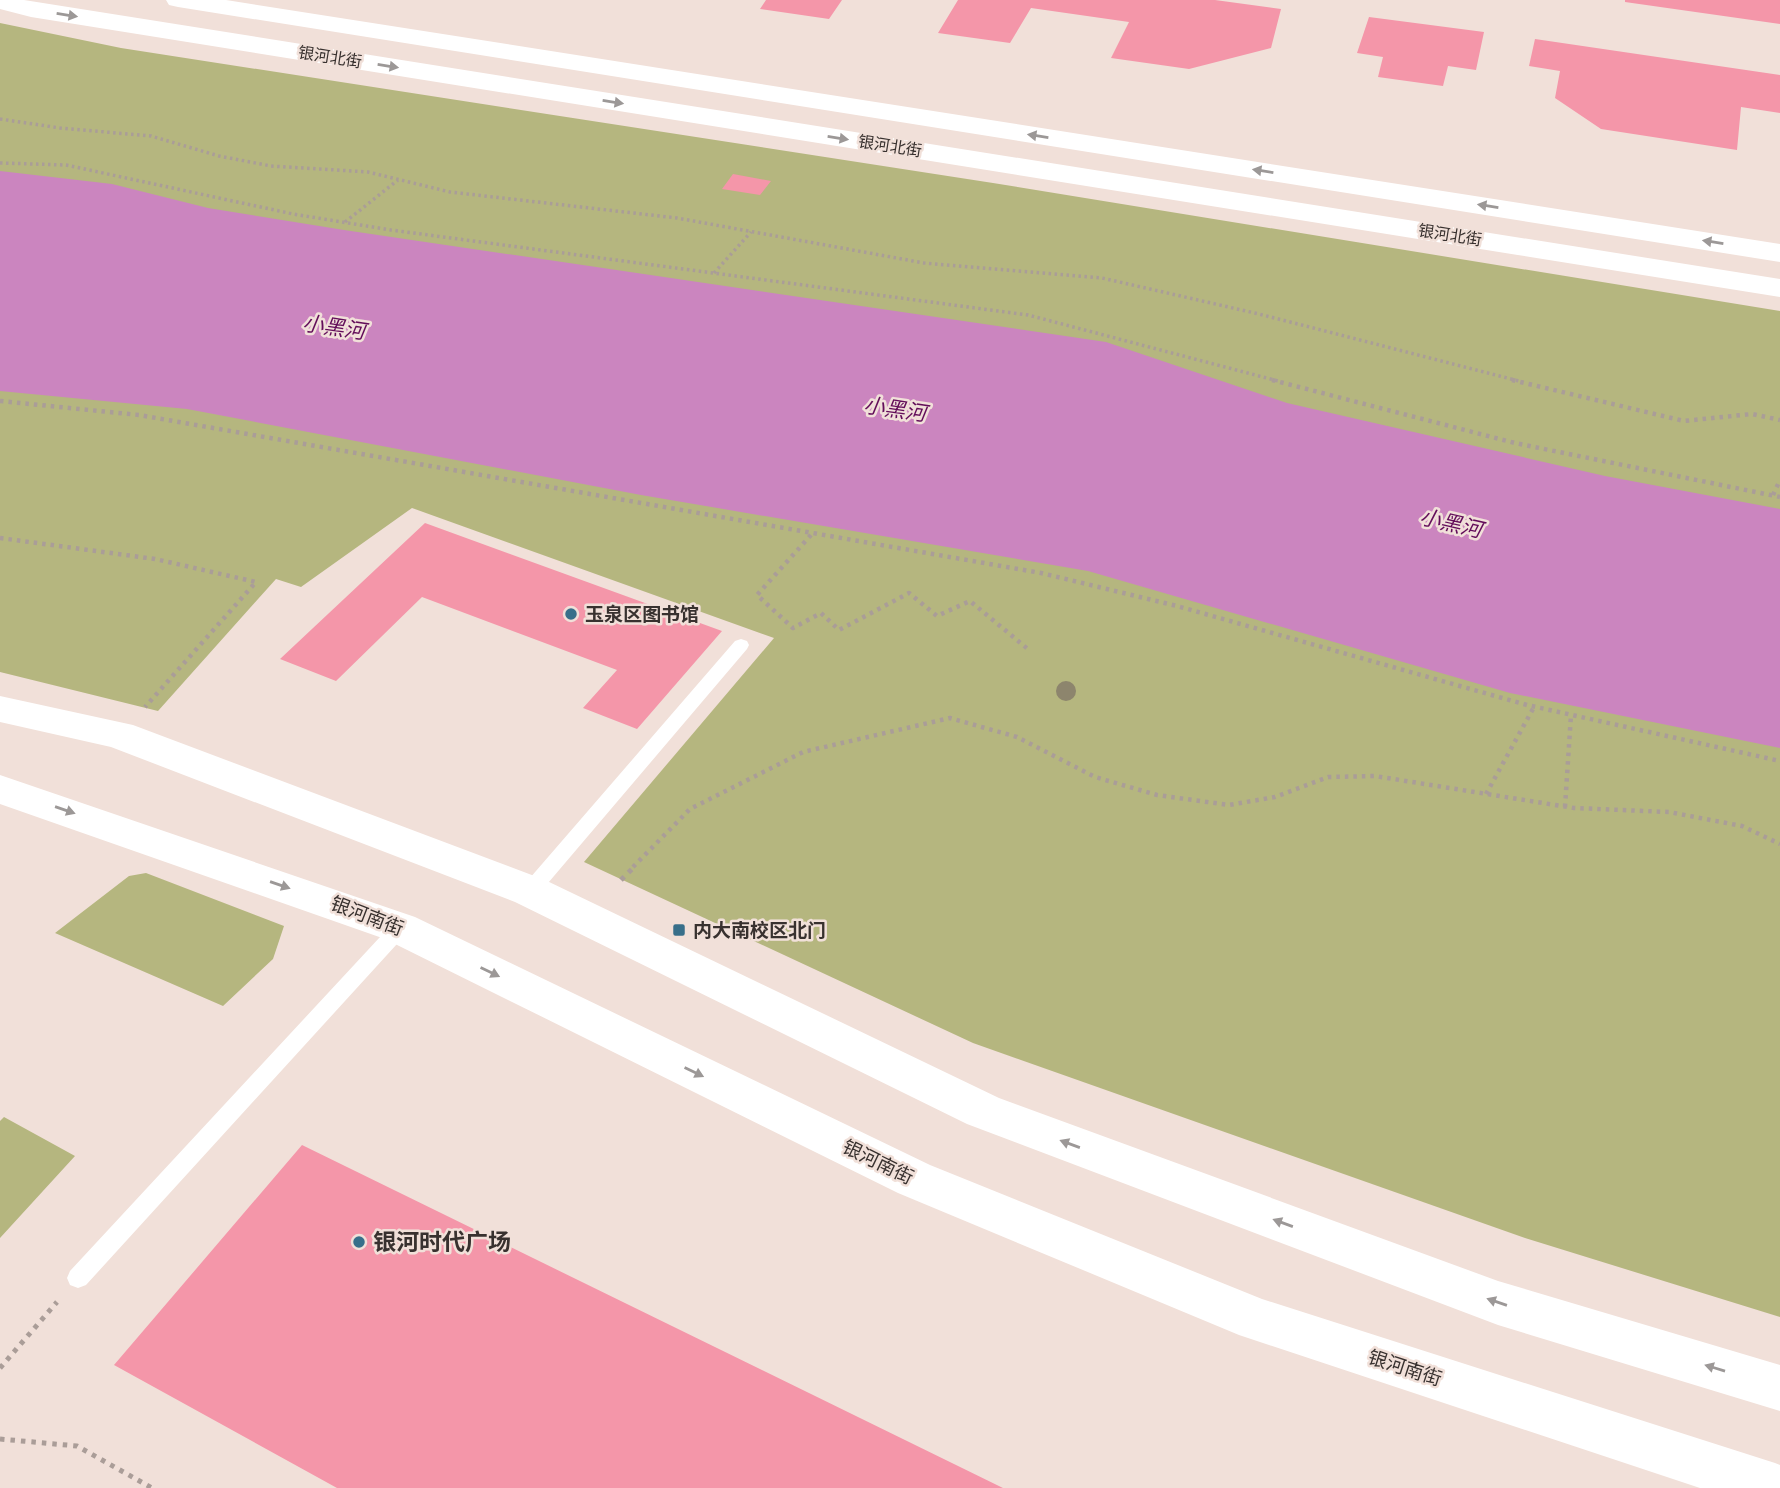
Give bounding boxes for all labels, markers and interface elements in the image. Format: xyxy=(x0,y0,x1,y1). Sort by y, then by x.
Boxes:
one-way arrow xyxy=(56,10,78,21)
street label: 银河北街 xyxy=(297,43,363,71)
one-way arrow xyxy=(377,61,399,72)
one-way arrow xyxy=(602,97,624,108)
one-way arrow xyxy=(1027,130,1049,141)
street label: 银河北街 xyxy=(857,132,923,160)
one-way arrow xyxy=(827,133,849,144)
one-way arrow xyxy=(1252,165,1274,176)
one-way arrow xyxy=(1477,201,1499,212)
street label: 银河北街 xyxy=(1417,221,1483,249)
one-way arrow xyxy=(1701,236,1723,247)
water label: 小黑河 xyxy=(301,310,371,344)
water label: 小黑河 xyxy=(862,392,932,426)
water label: 小黑河 xyxy=(1417,504,1488,543)
place label: 玉泉区图书馆 xyxy=(585,603,699,626)
marker: 玉泉区图书馆 xyxy=(563,606,579,622)
one-way arrow xyxy=(55,805,76,816)
one-way arrow xyxy=(270,880,291,891)
street label: 银河南街 xyxy=(327,892,407,940)
place label: 内大南校区北门 xyxy=(693,919,826,942)
marker: 内大南校区北门 xyxy=(671,922,687,938)
one-way arrow xyxy=(480,966,500,977)
one-way arrow xyxy=(684,1066,704,1077)
street label: 银河南街 xyxy=(839,1135,917,1189)
one-way arrow xyxy=(1060,1138,1081,1149)
one-way arrow xyxy=(1273,1218,1294,1229)
place label: 银河时代广场 xyxy=(373,1229,511,1256)
marker: 银河时代广场 xyxy=(351,1234,367,1250)
one-way arrow xyxy=(1486,1297,1507,1307)
street label: 银河南街 xyxy=(1365,1345,1445,1391)
one-way arrow xyxy=(1704,1363,1725,1373)

